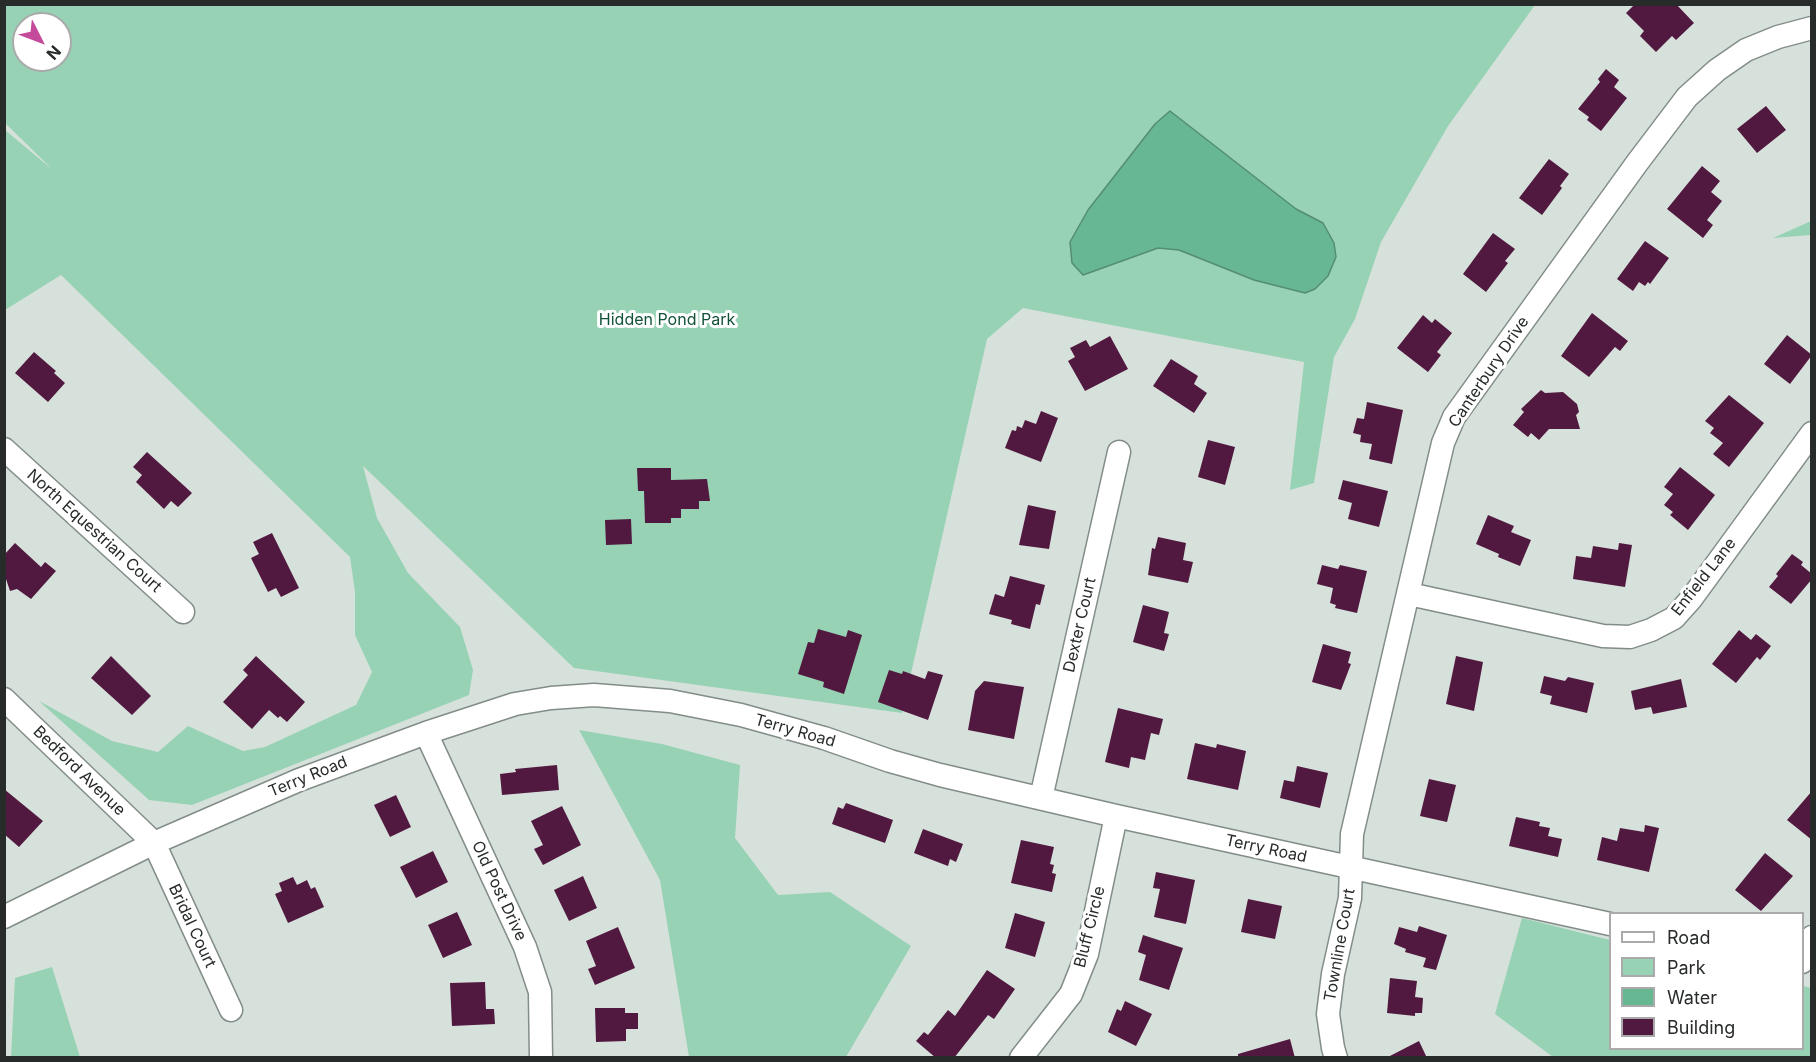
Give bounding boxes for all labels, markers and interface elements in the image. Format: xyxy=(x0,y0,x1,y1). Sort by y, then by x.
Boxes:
north arrow xyxy=(12,12,72,72)
text: N xyxy=(42,41,65,64)
park label: Hidden Pond Park xyxy=(599,310,735,330)
street label: Canterbury Drive xyxy=(1445,313,1533,431)
street label: North Equestrian Court xyxy=(23,466,165,596)
street label: Enfield Lane xyxy=(1668,534,1740,620)
street label: Dexter Court xyxy=(1060,576,1100,674)
street label: Terry Road xyxy=(752,710,838,752)
street label: Bedford Avenue xyxy=(29,722,129,820)
street label: Terry Road xyxy=(266,753,350,801)
street label: Terry Road xyxy=(1223,831,1309,867)
street label: Old Post Drive xyxy=(467,838,531,944)
street label: Bridal Court xyxy=(164,881,220,971)
street label: Bluff Circle xyxy=(1071,884,1109,970)
street label: Townline Court xyxy=(1321,887,1359,1003)
legend xyxy=(1609,912,1804,1050)
text: Road xyxy=(1667,927,1710,948)
text: Park xyxy=(1667,957,1706,978)
text: Water xyxy=(1667,987,1717,1008)
text: Building xyxy=(1667,1017,1735,1038)

